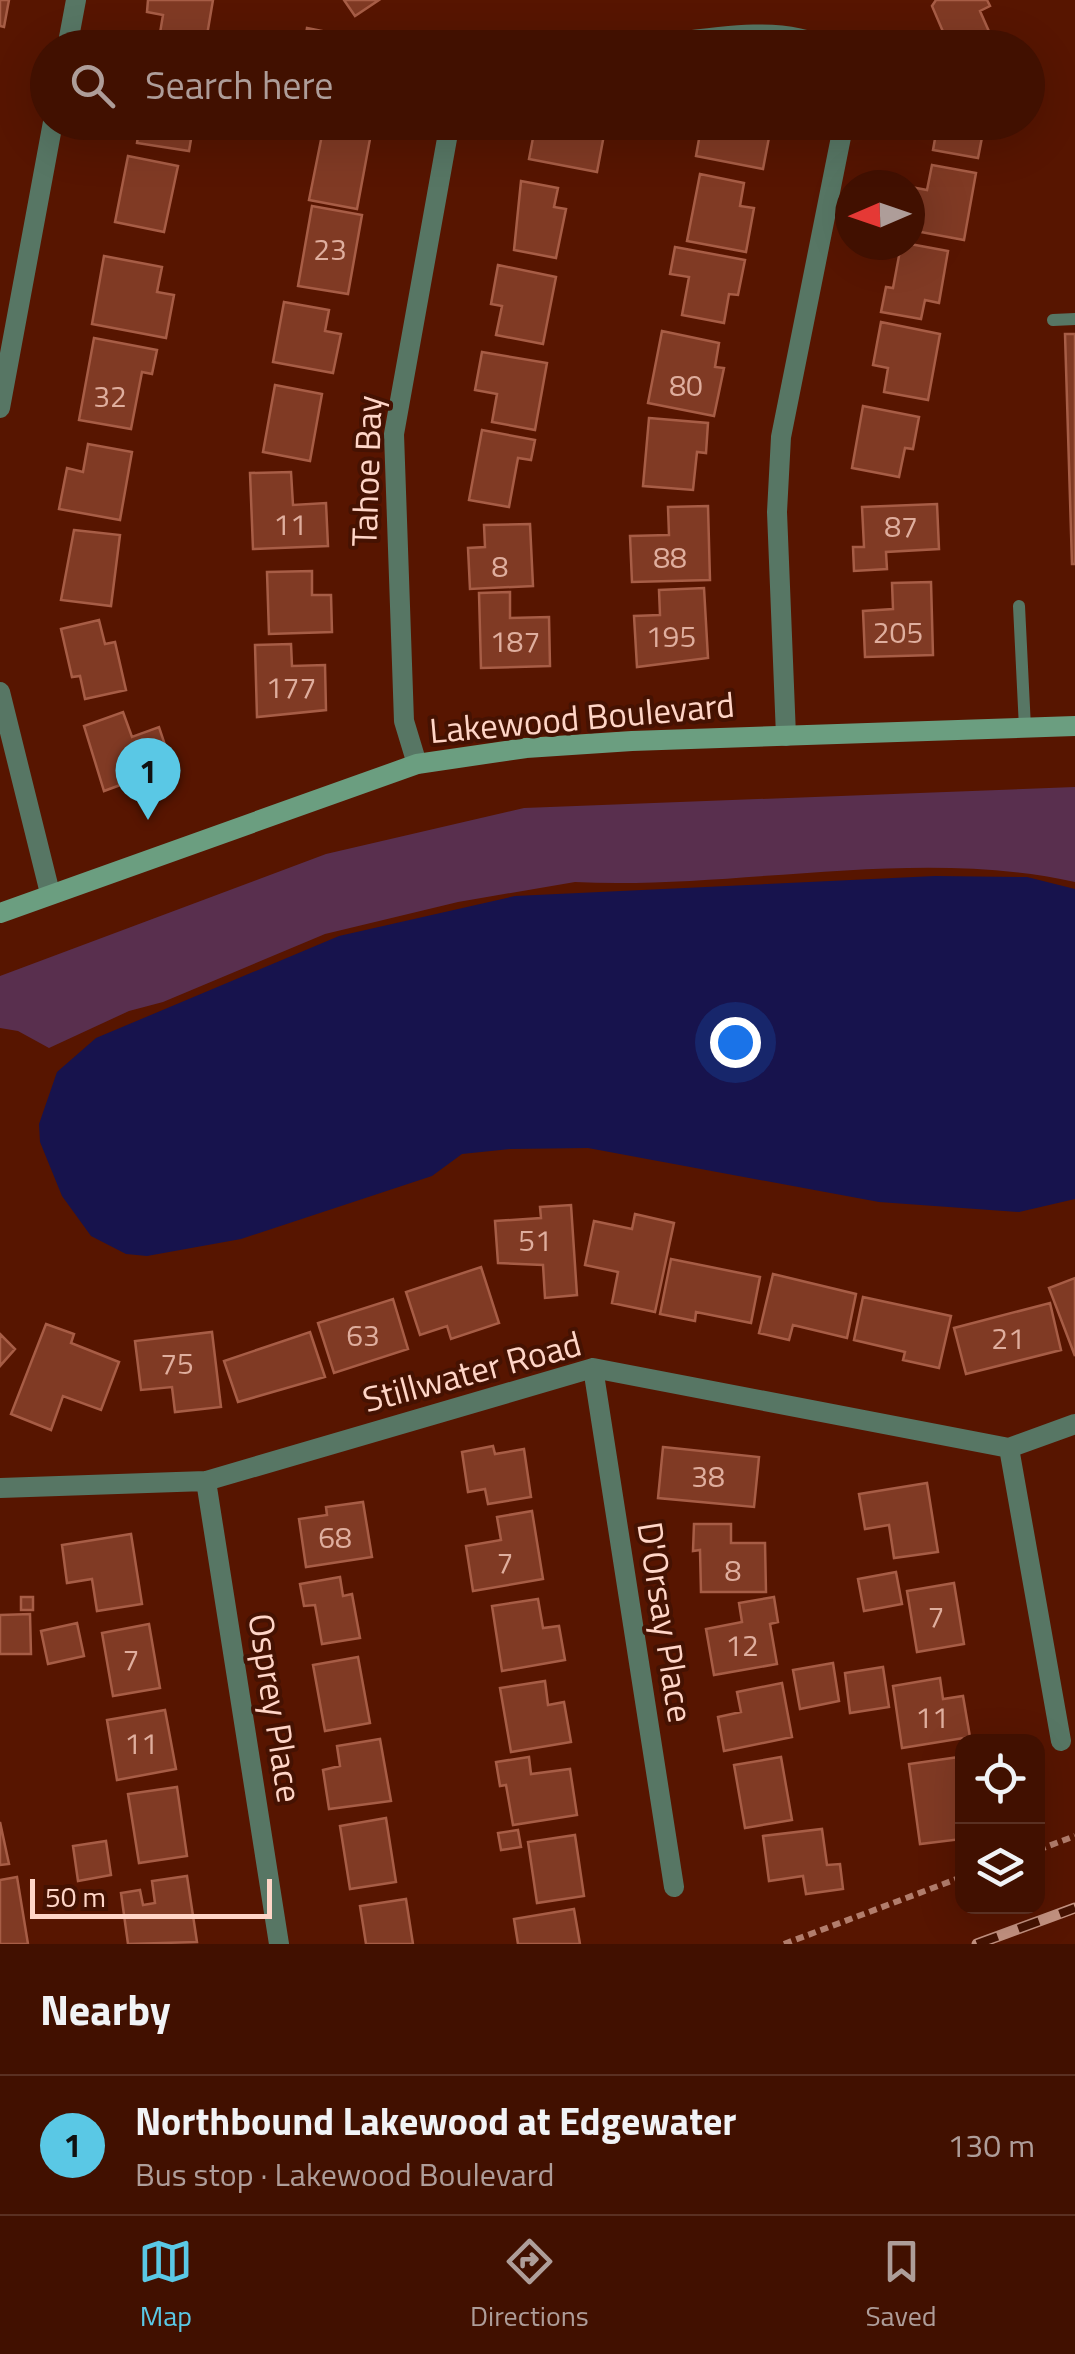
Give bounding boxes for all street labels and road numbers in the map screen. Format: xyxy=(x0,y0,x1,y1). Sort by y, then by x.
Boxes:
street label: Tahoe Bay xyxy=(336,394,396,548)
street label: Lakewood Boulevard xyxy=(427,677,737,757)
street label: Stillwater Road xyxy=(356,1316,587,1426)
street label: D'Orsay Place xyxy=(623,1518,708,1726)
street label: Osprey Place xyxy=(234,1609,318,1806)

